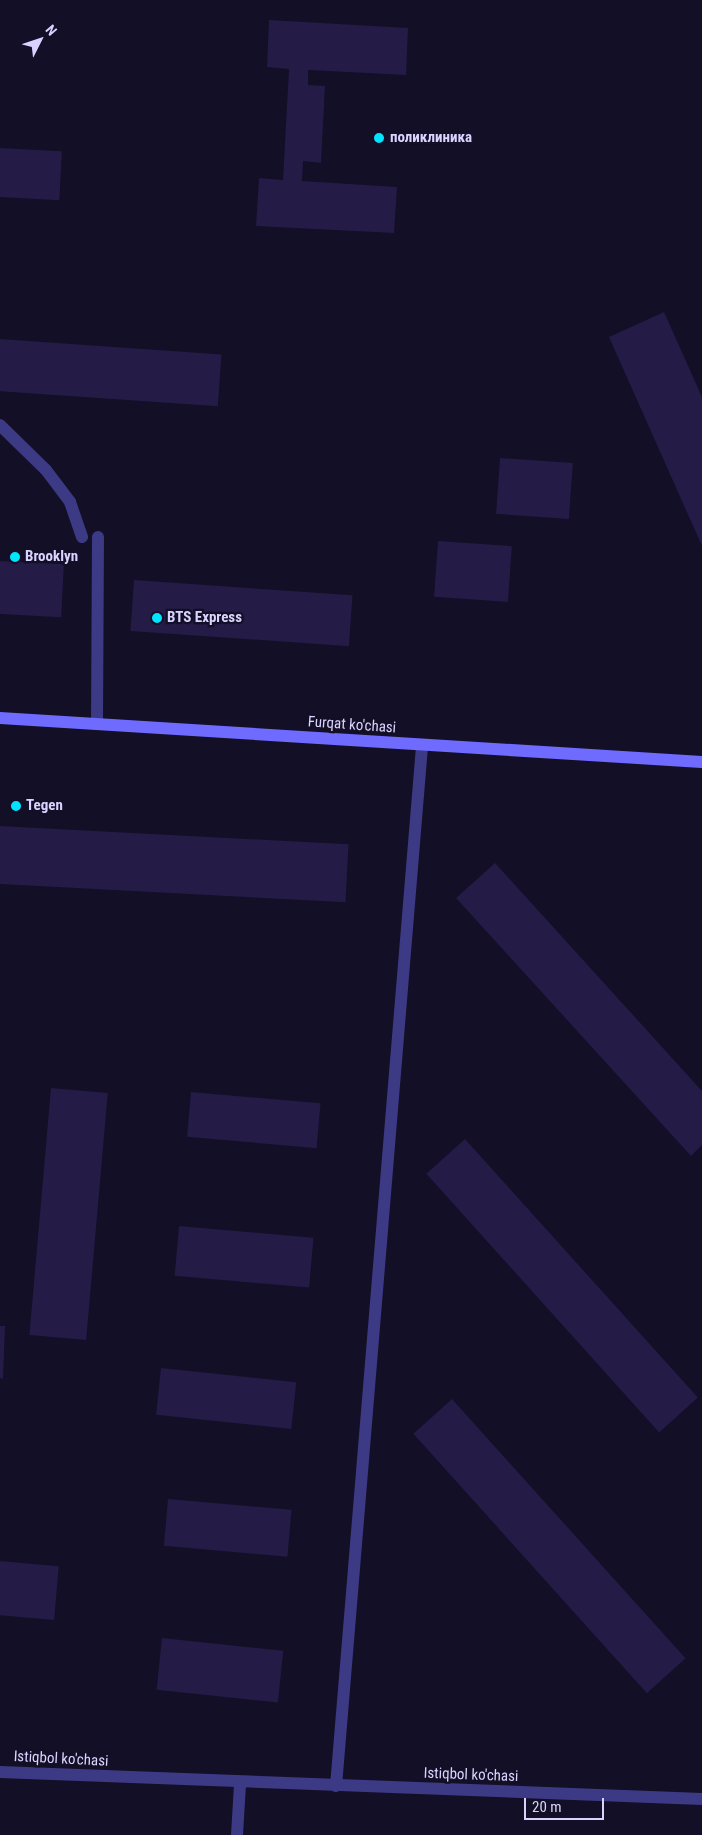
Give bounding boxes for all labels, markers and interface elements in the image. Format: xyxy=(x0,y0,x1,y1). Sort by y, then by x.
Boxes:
north arrow xyxy=(15,15,65,65)
text: N xyxy=(42,22,60,39)
place label: поликлиника xyxy=(390,129,472,147)
marker: поликлиника xyxy=(372,131,386,145)
place label: Brooklyn xyxy=(25,548,78,566)
marker: Brooklyn xyxy=(9,551,21,563)
place label: BTS Express xyxy=(167,609,242,627)
marker: BTS Express xyxy=(151,612,163,624)
street label: Furqat ko'chasi xyxy=(307,713,397,737)
place label: Tegen xyxy=(26,797,63,815)
marker: Tegen xyxy=(10,800,22,812)
street label: Istiqbol ko'chasi xyxy=(13,1748,109,1770)
street label: Istiqbol ko'chasi xyxy=(423,1764,519,1786)
scale bar xyxy=(527,1788,607,1820)
text: 20 m xyxy=(532,1798,562,1816)

